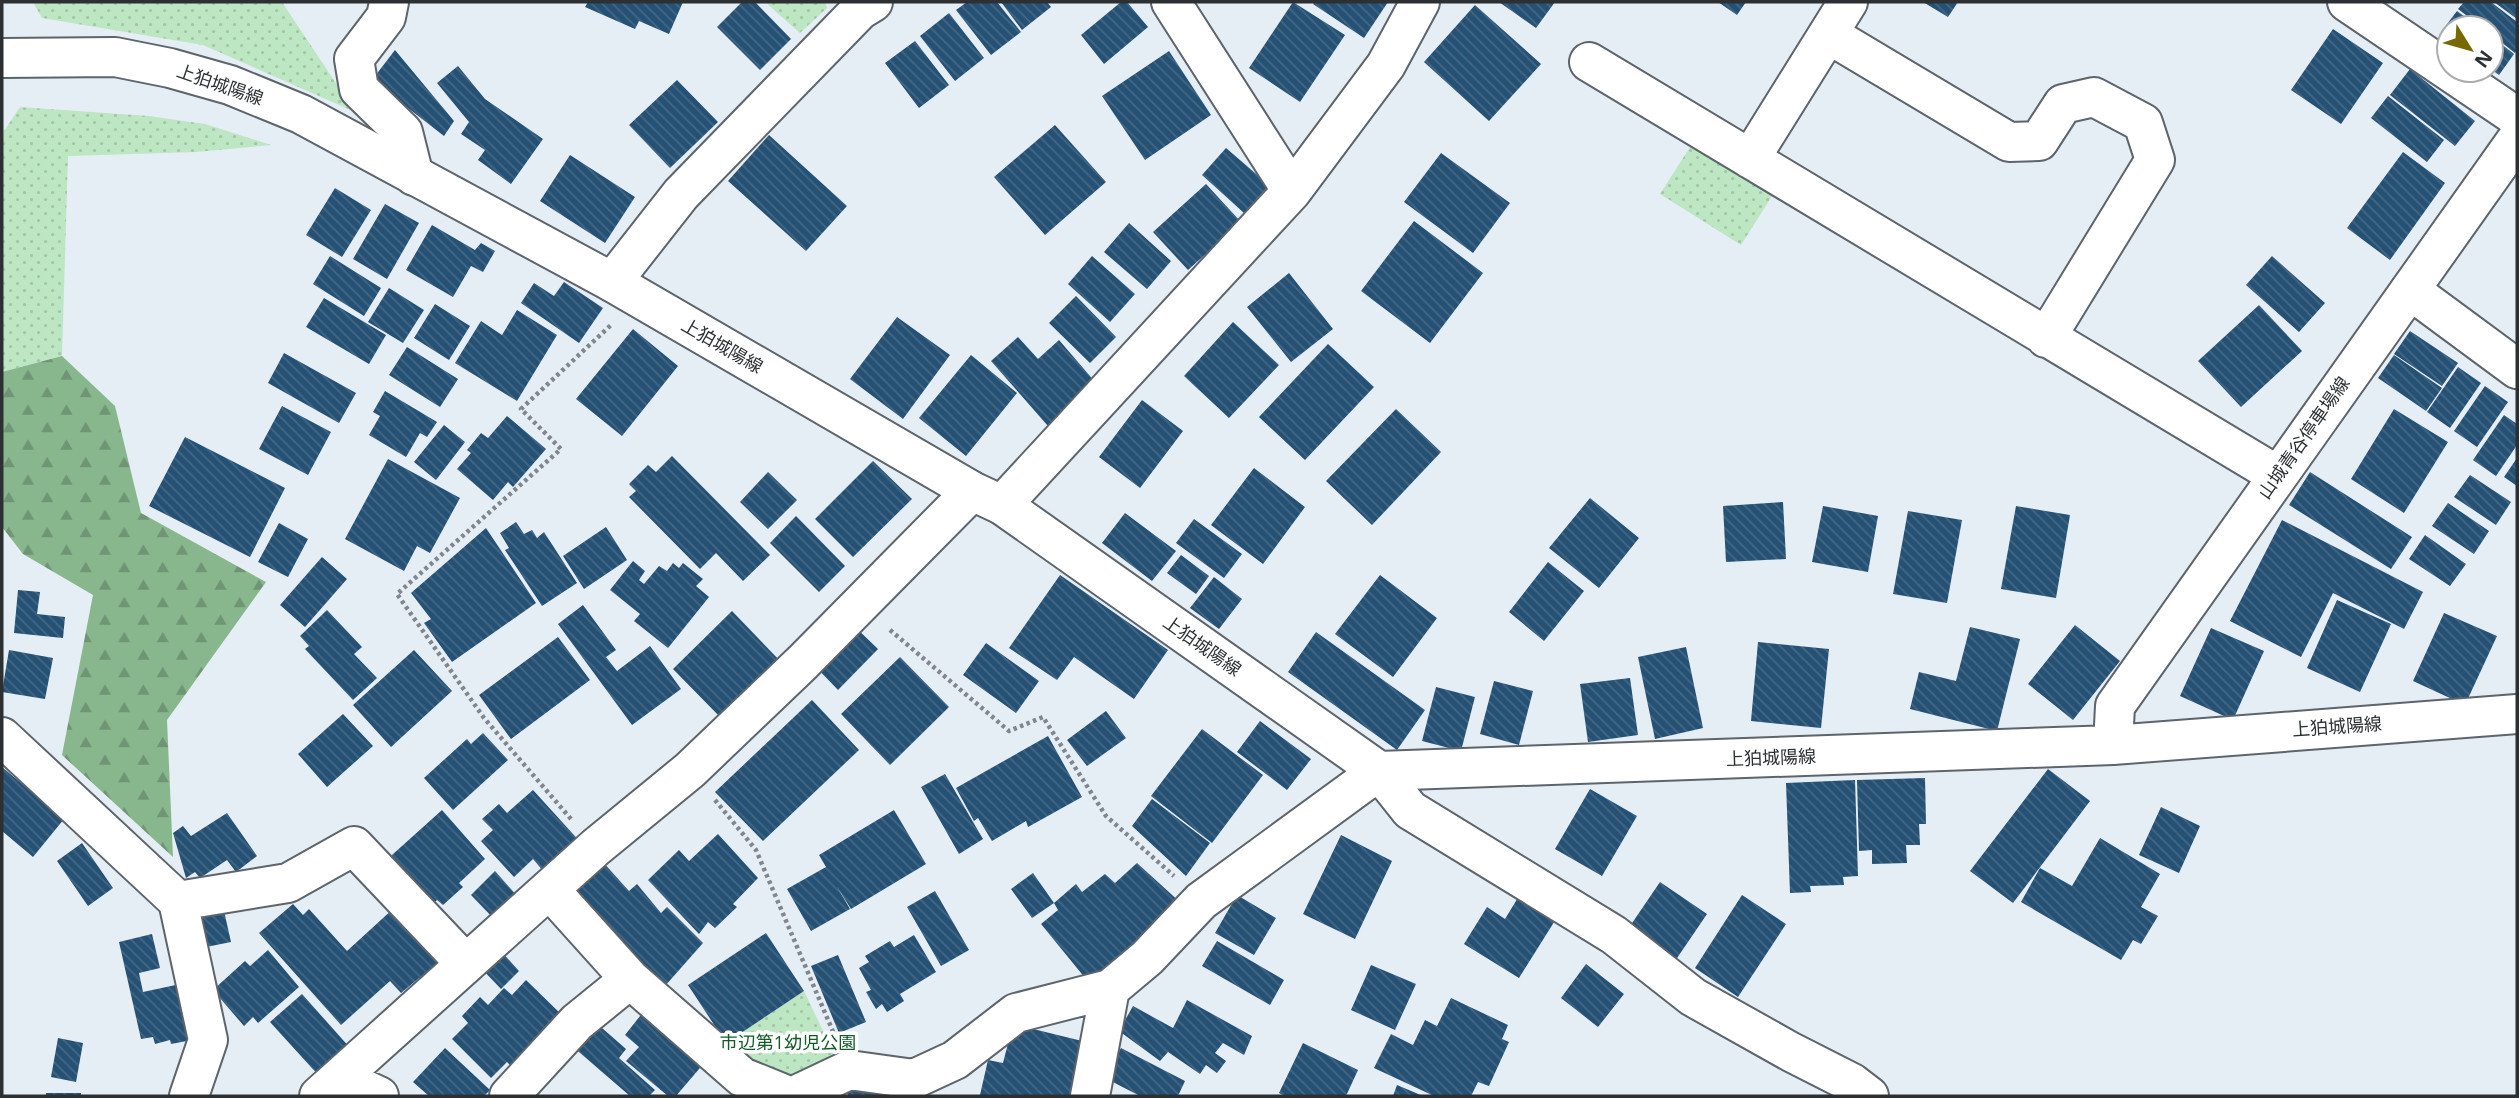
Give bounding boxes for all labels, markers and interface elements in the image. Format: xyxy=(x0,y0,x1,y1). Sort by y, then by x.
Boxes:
north arrow xyxy=(2435,14,2505,84)
text: N xyxy=(2469,45,2499,73)
street label: 上狛城陽線 xyxy=(174,58,267,110)
street label: 上狛城陽線 xyxy=(678,312,767,378)
street label: 山城青谷停車場線 xyxy=(2252,372,2354,503)
street label: 上狛城陽線 xyxy=(1159,610,1246,681)
street label: 上狛城陽線 xyxy=(2291,711,2383,741)
street label: 上狛城陽線 xyxy=(1726,743,1816,771)
park label: 市辺第1幼児公園 xyxy=(720,1030,856,1054)

